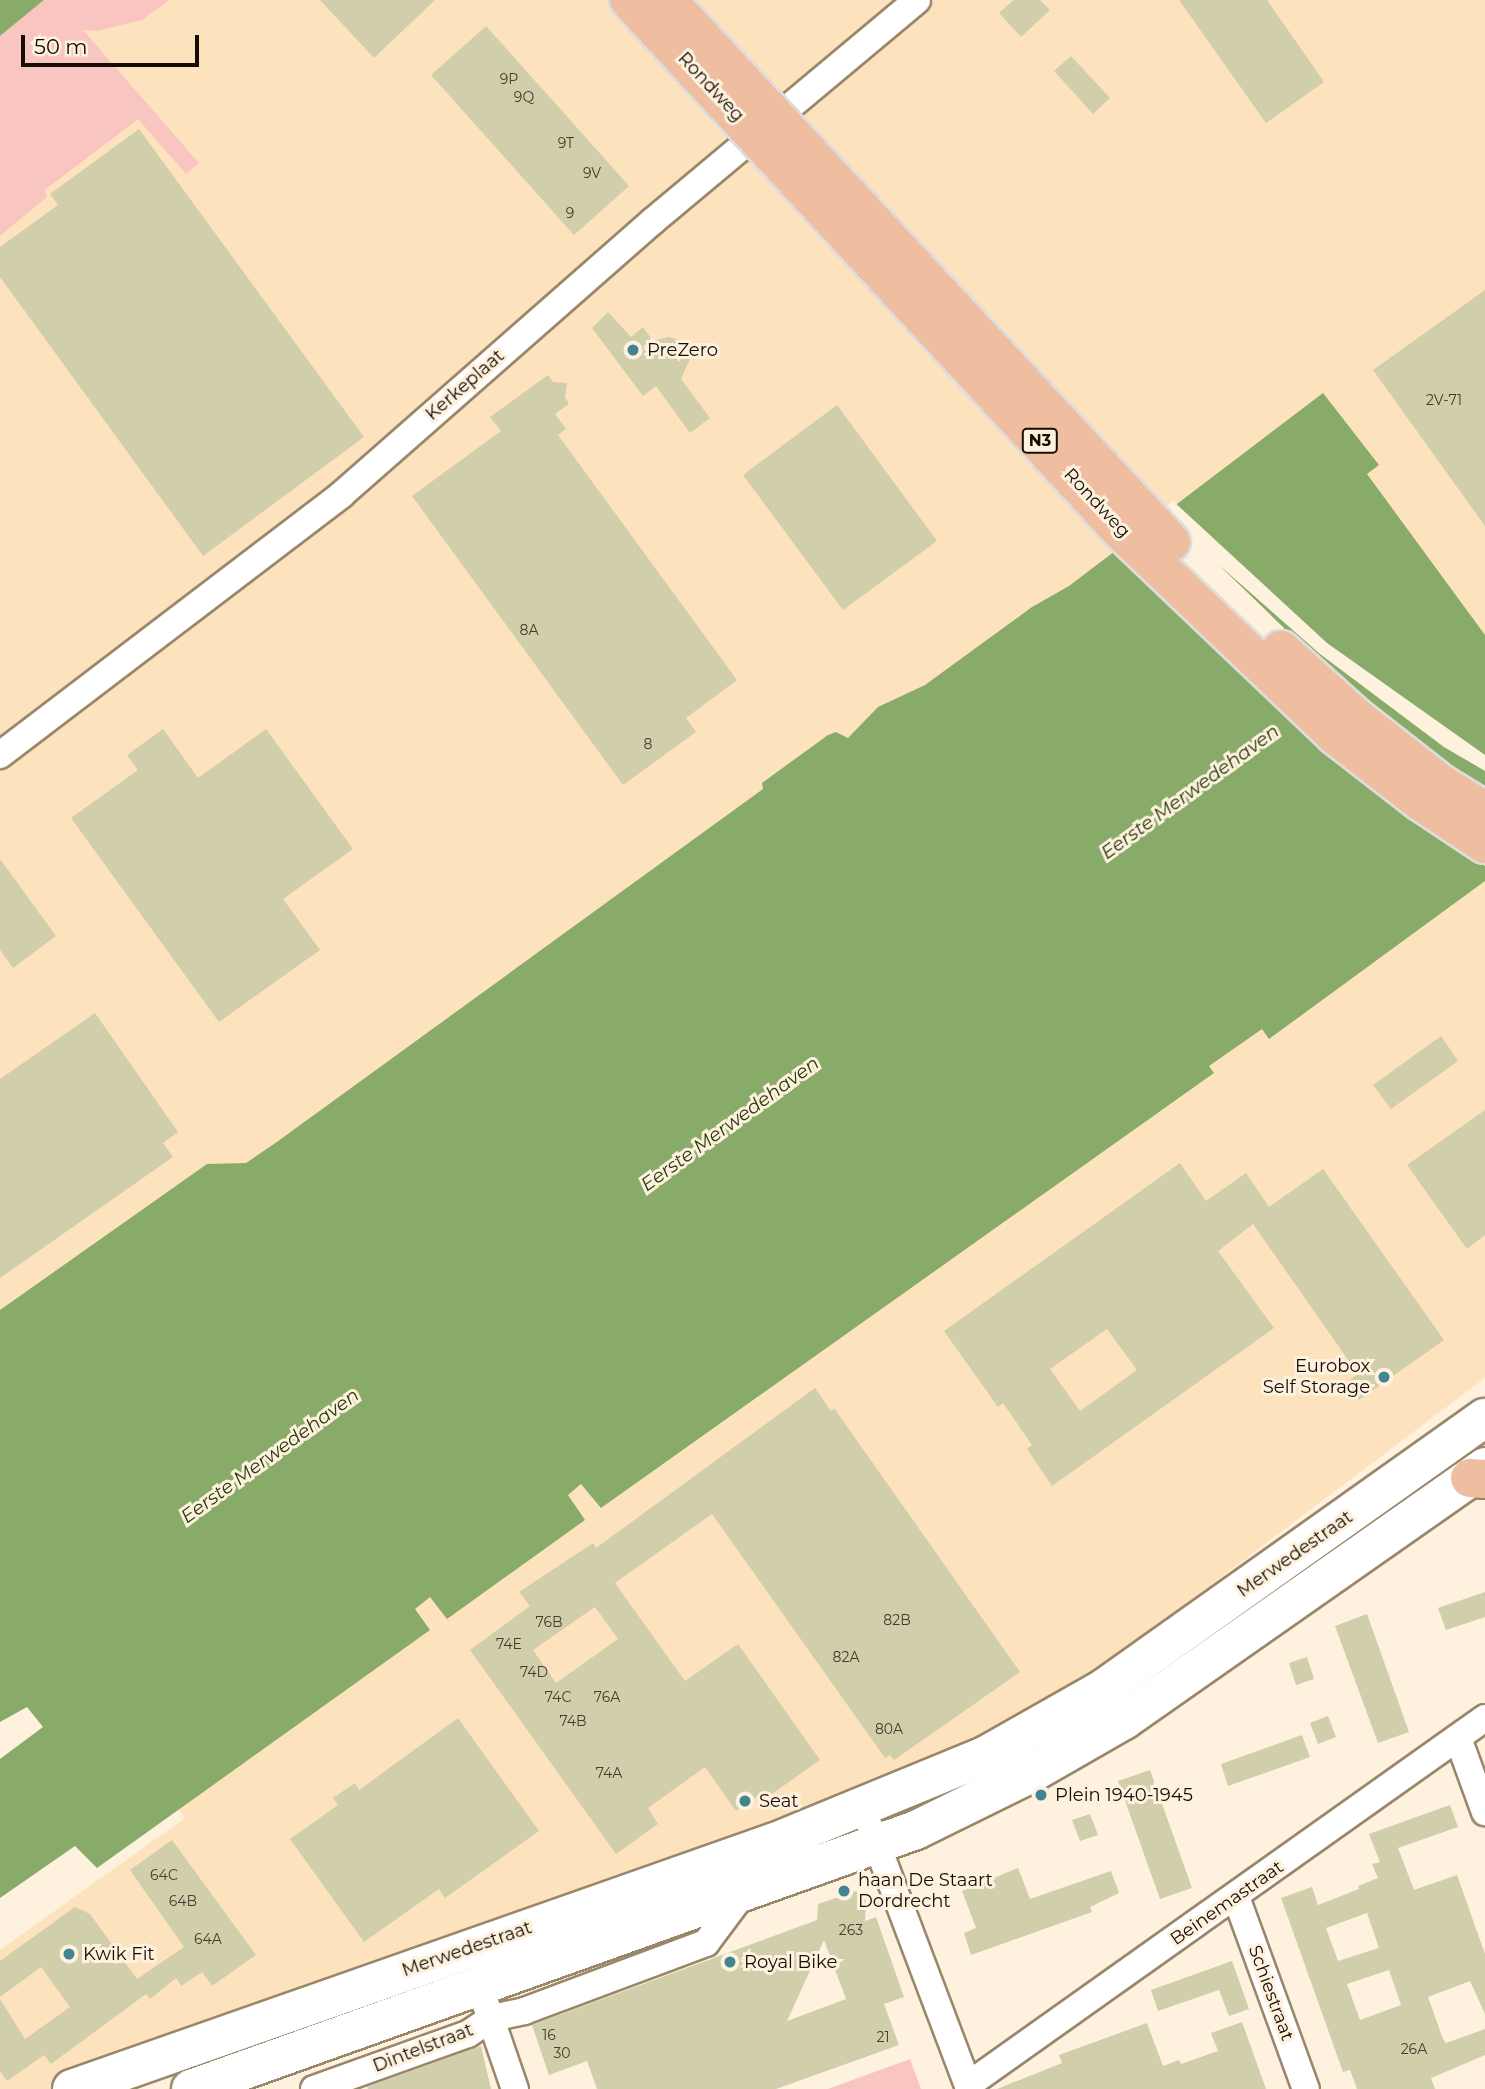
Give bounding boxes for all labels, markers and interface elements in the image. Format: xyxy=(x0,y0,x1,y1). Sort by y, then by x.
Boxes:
scale bar xyxy=(24,21,203,65)
text: 50 m xyxy=(34,34,88,59)
street label: Rondweg xyxy=(673,48,749,126)
house number: 9P xyxy=(500,71,518,87)
house number: 9Q xyxy=(514,89,534,105)
house number: 9T xyxy=(558,135,574,151)
house number: 9V xyxy=(583,165,601,181)
house number: 9 xyxy=(566,205,574,221)
place label: PreZero xyxy=(647,339,718,361)
marker: PreZero xyxy=(625,342,641,358)
street label: Kerkeplaat xyxy=(421,345,509,425)
house number: 2V-71 xyxy=(1426,392,1462,408)
road number: N3 xyxy=(1021,428,1059,454)
street label: Rondweg xyxy=(1059,464,1135,542)
house number: 8A xyxy=(520,622,538,638)
water label: Eerste Merwedehaven xyxy=(1097,720,1283,864)
house number: 8 xyxy=(644,736,652,752)
water label: Eerste Merwedehaven xyxy=(637,1052,823,1196)
place label: Eurobox Self Storage xyxy=(1263,1356,1370,1398)
marker: Eurobox Self Storage xyxy=(1376,1369,1392,1385)
water label: Eerste Merwedehaven xyxy=(177,1384,363,1528)
street label: Merwedestraat xyxy=(1233,1506,1357,1602)
house number: 82B xyxy=(883,1612,911,1628)
house number: 76B xyxy=(535,1614,563,1630)
house number: 74E xyxy=(496,1636,522,1652)
house number: 82A xyxy=(833,1649,859,1665)
house number: 74D xyxy=(520,1664,548,1680)
house number: 74C xyxy=(545,1689,571,1705)
house number: 76A xyxy=(594,1689,620,1705)
house number: 74B xyxy=(559,1713,587,1729)
house number: 80A xyxy=(875,1721,903,1737)
house number: 74A xyxy=(596,1765,622,1781)
place label: Plein 1940-1945 xyxy=(1055,1784,1193,1806)
marker: Plein 1940-1945 xyxy=(1033,1787,1049,1803)
place label: Seat xyxy=(759,1790,799,1812)
marker: Seat xyxy=(737,1793,753,1809)
street label: Beinemastraat xyxy=(1166,1856,1288,1950)
house number: 64C xyxy=(150,1867,178,1883)
place label: haan De Staart Dordrecht xyxy=(858,1870,993,1912)
marker: haan De Staart Dordrecht xyxy=(836,1883,852,1899)
house number: 64B xyxy=(169,1893,197,1909)
street label: Merwedestraat xyxy=(399,1917,535,1981)
house number: 263 xyxy=(839,1922,863,1938)
house number: 64A xyxy=(194,1931,222,1947)
street label: Schiestraat xyxy=(1244,1942,1298,2044)
place label: Kwik Fit xyxy=(83,1943,155,1965)
marker: Kwik Fit xyxy=(61,1946,77,1962)
place label: Royal Bike xyxy=(744,1951,837,1973)
marker: Royal Bike xyxy=(722,1954,738,1970)
street label: Dintelstraat xyxy=(370,2019,476,2077)
house number: 16 xyxy=(542,2027,556,2043)
house number: 21 xyxy=(876,2029,890,2045)
house number: 26A xyxy=(1401,2041,1427,2057)
house number: 30 xyxy=(553,2045,571,2061)

